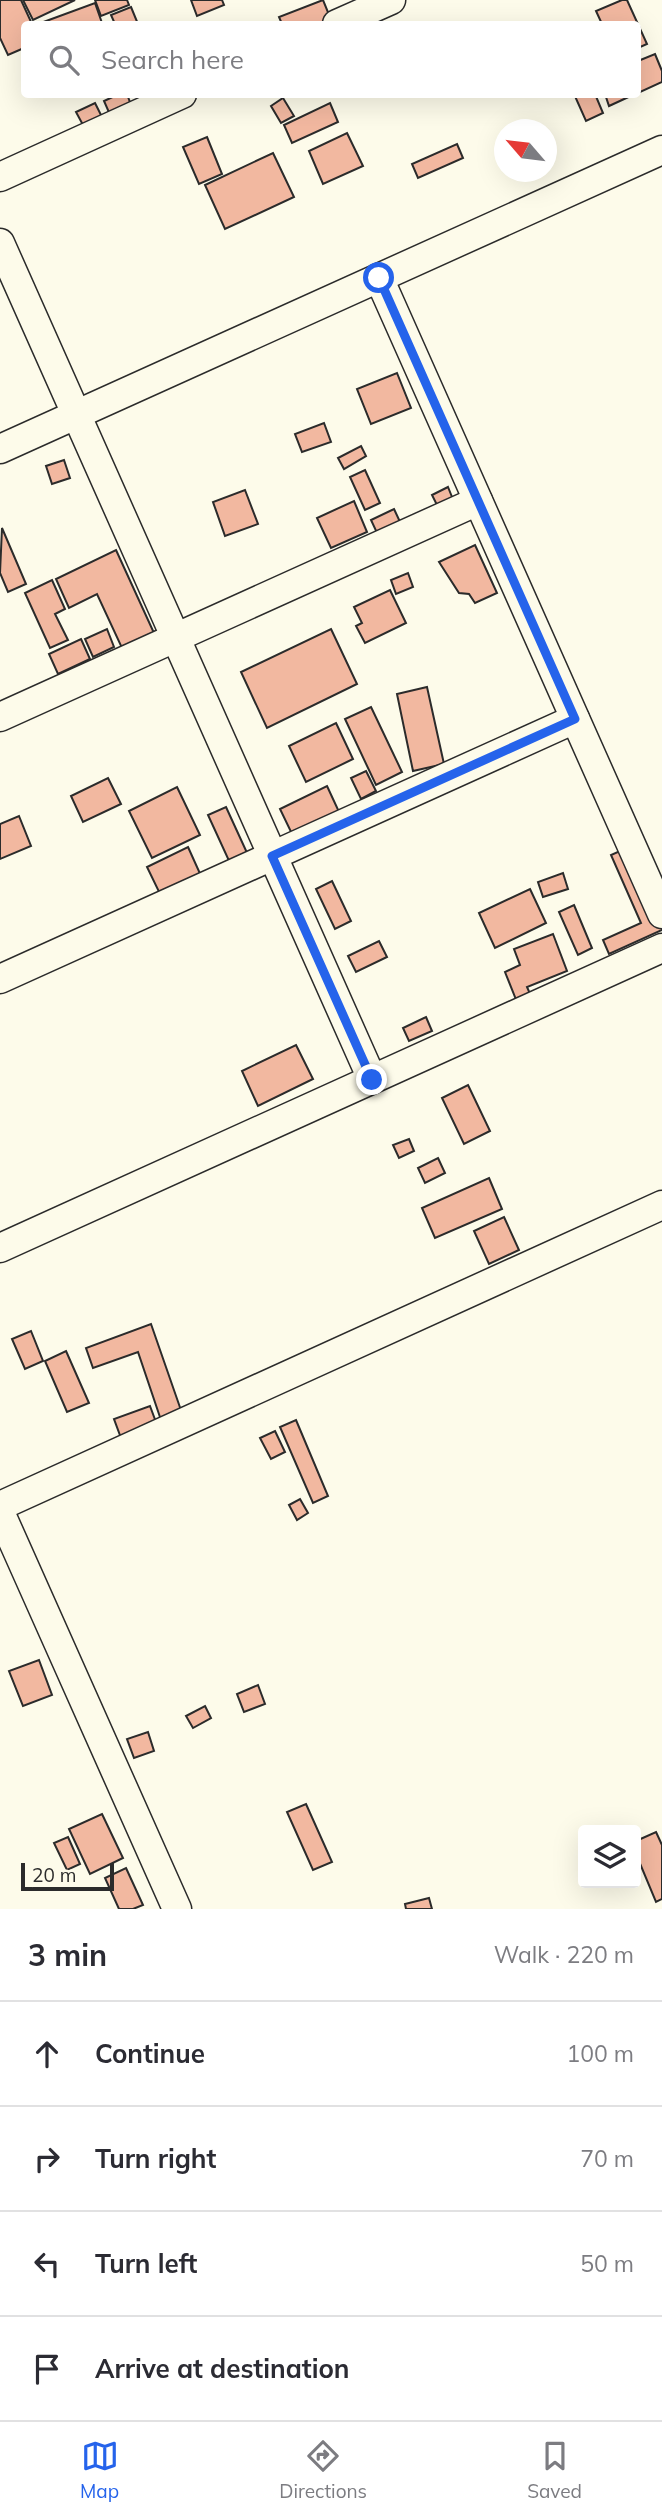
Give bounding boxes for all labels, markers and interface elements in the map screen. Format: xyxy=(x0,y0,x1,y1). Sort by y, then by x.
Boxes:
search box xyxy=(21,21,641,98)
icon: search xyxy=(45,41,83,79)
text: Search here xyxy=(101,43,244,76)
north arrow xyxy=(494,119,557,182)
route start xyxy=(363,262,394,293)
route end xyxy=(356,1064,387,1095)
map controls xyxy=(578,1825,641,1888)
button: layers xyxy=(578,1825,641,1888)
scale bar xyxy=(21,1860,114,1892)
text: 20 m xyxy=(32,1863,76,1887)
text: 3 min xyxy=(28,1936,107,1974)
text: Walk · 220 m xyxy=(494,1940,634,1969)
icon: ahead xyxy=(28,2035,66,2073)
text: Continue xyxy=(95,2037,205,2070)
text: 100 m xyxy=(566,2039,634,2068)
icon: right xyxy=(28,2140,66,2178)
text: Turn right xyxy=(95,2142,216,2175)
text: 70 m xyxy=(580,2144,634,2173)
icon: left xyxy=(28,2245,66,2283)
text: Turn left xyxy=(95,2247,197,2280)
text: 50 m xyxy=(580,2249,634,2278)
icon: arrive xyxy=(28,2350,66,2388)
text: Arrive at destination xyxy=(95,2352,350,2385)
tab: Map xyxy=(80,2437,119,2503)
tab: Directions xyxy=(279,2437,367,2503)
tab: Saved xyxy=(527,2437,582,2503)

